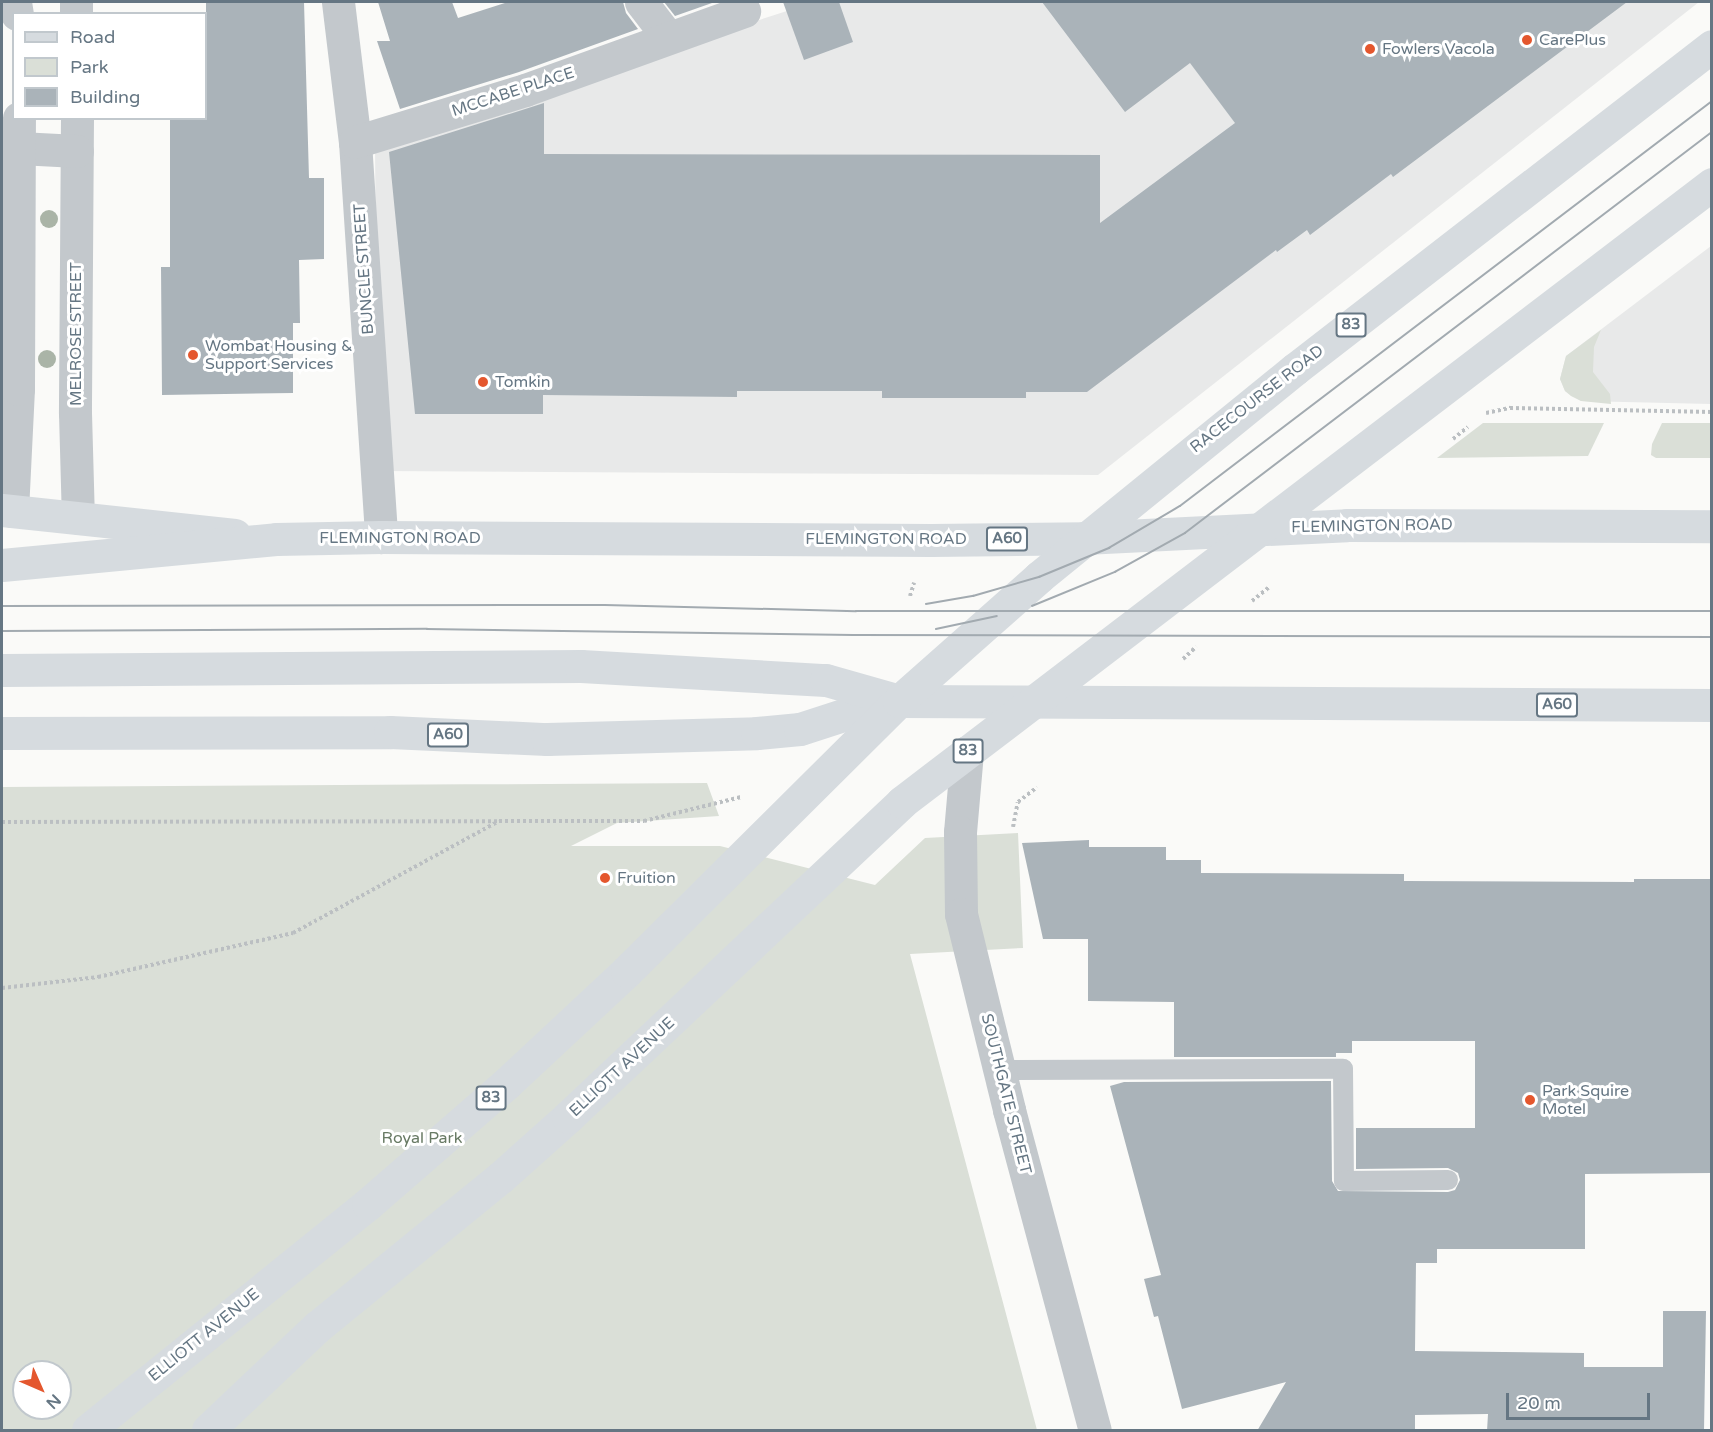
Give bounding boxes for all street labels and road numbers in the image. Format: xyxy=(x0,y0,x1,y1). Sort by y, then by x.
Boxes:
street label: MCCABE PLACE xyxy=(449,63,577,121)
street label: BUNCLE STREET xyxy=(350,203,378,335)
street label: MELROSE STREET xyxy=(66,262,86,406)
road number: 83 xyxy=(1334,313,1368,337)
street label: RACECOURSE ROAD xyxy=(1186,341,1328,457)
street label: FLEMINGTON ROAD xyxy=(1291,515,1453,537)
road number: A60 xyxy=(984,527,1030,551)
street label: FLEMINGTON ROAD xyxy=(319,528,481,548)
street label: FLEMINGTON ROAD xyxy=(805,529,967,549)
road number: A60 xyxy=(1534,693,1580,717)
road number: A60 xyxy=(426,723,470,747)
road number: 83 xyxy=(952,739,984,763)
street label: SOUTHGATE STREET xyxy=(977,1012,1035,1176)
street label: ELLIOTT AVENUE xyxy=(565,1013,679,1121)
road number: 83 xyxy=(474,1086,508,1110)
street label: ELLIOTT AVENUE xyxy=(145,1284,263,1386)

